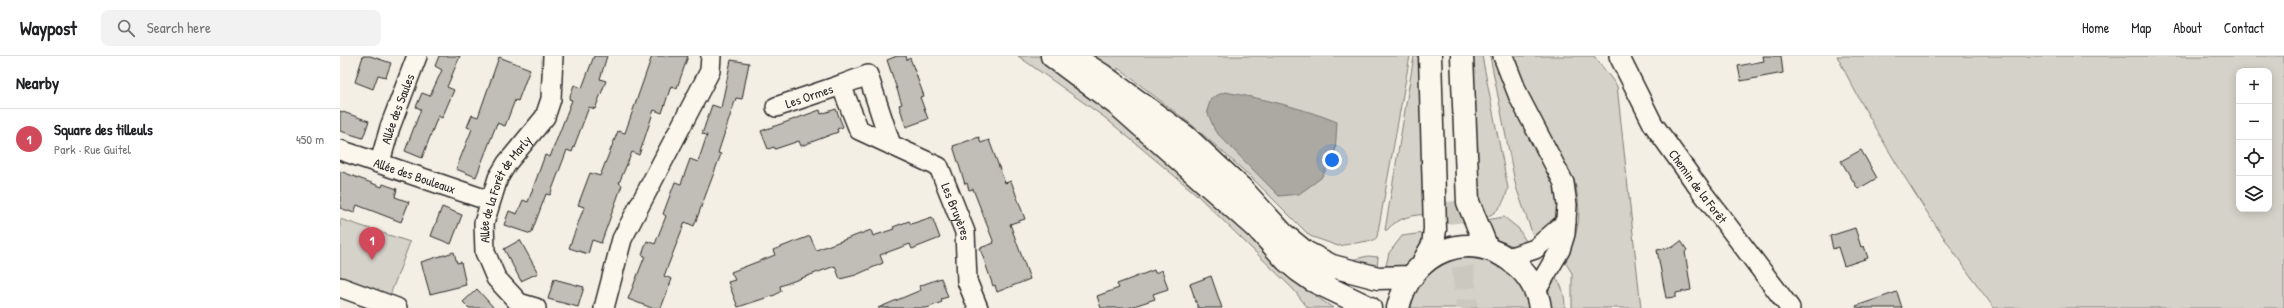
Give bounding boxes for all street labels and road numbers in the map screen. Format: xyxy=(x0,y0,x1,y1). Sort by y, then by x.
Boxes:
street label: Allée des Saules xyxy=(377,71,418,146)
street label: Les Ormes xyxy=(783,79,835,112)
street label: Allée de la Forêt de Marly xyxy=(475,131,536,243)
street label: Chemin de la Forêt xyxy=(1665,146,1732,227)
street label: Allée des Bouleaux xyxy=(371,153,458,198)
street label: Les Bruyères xyxy=(937,180,974,241)

